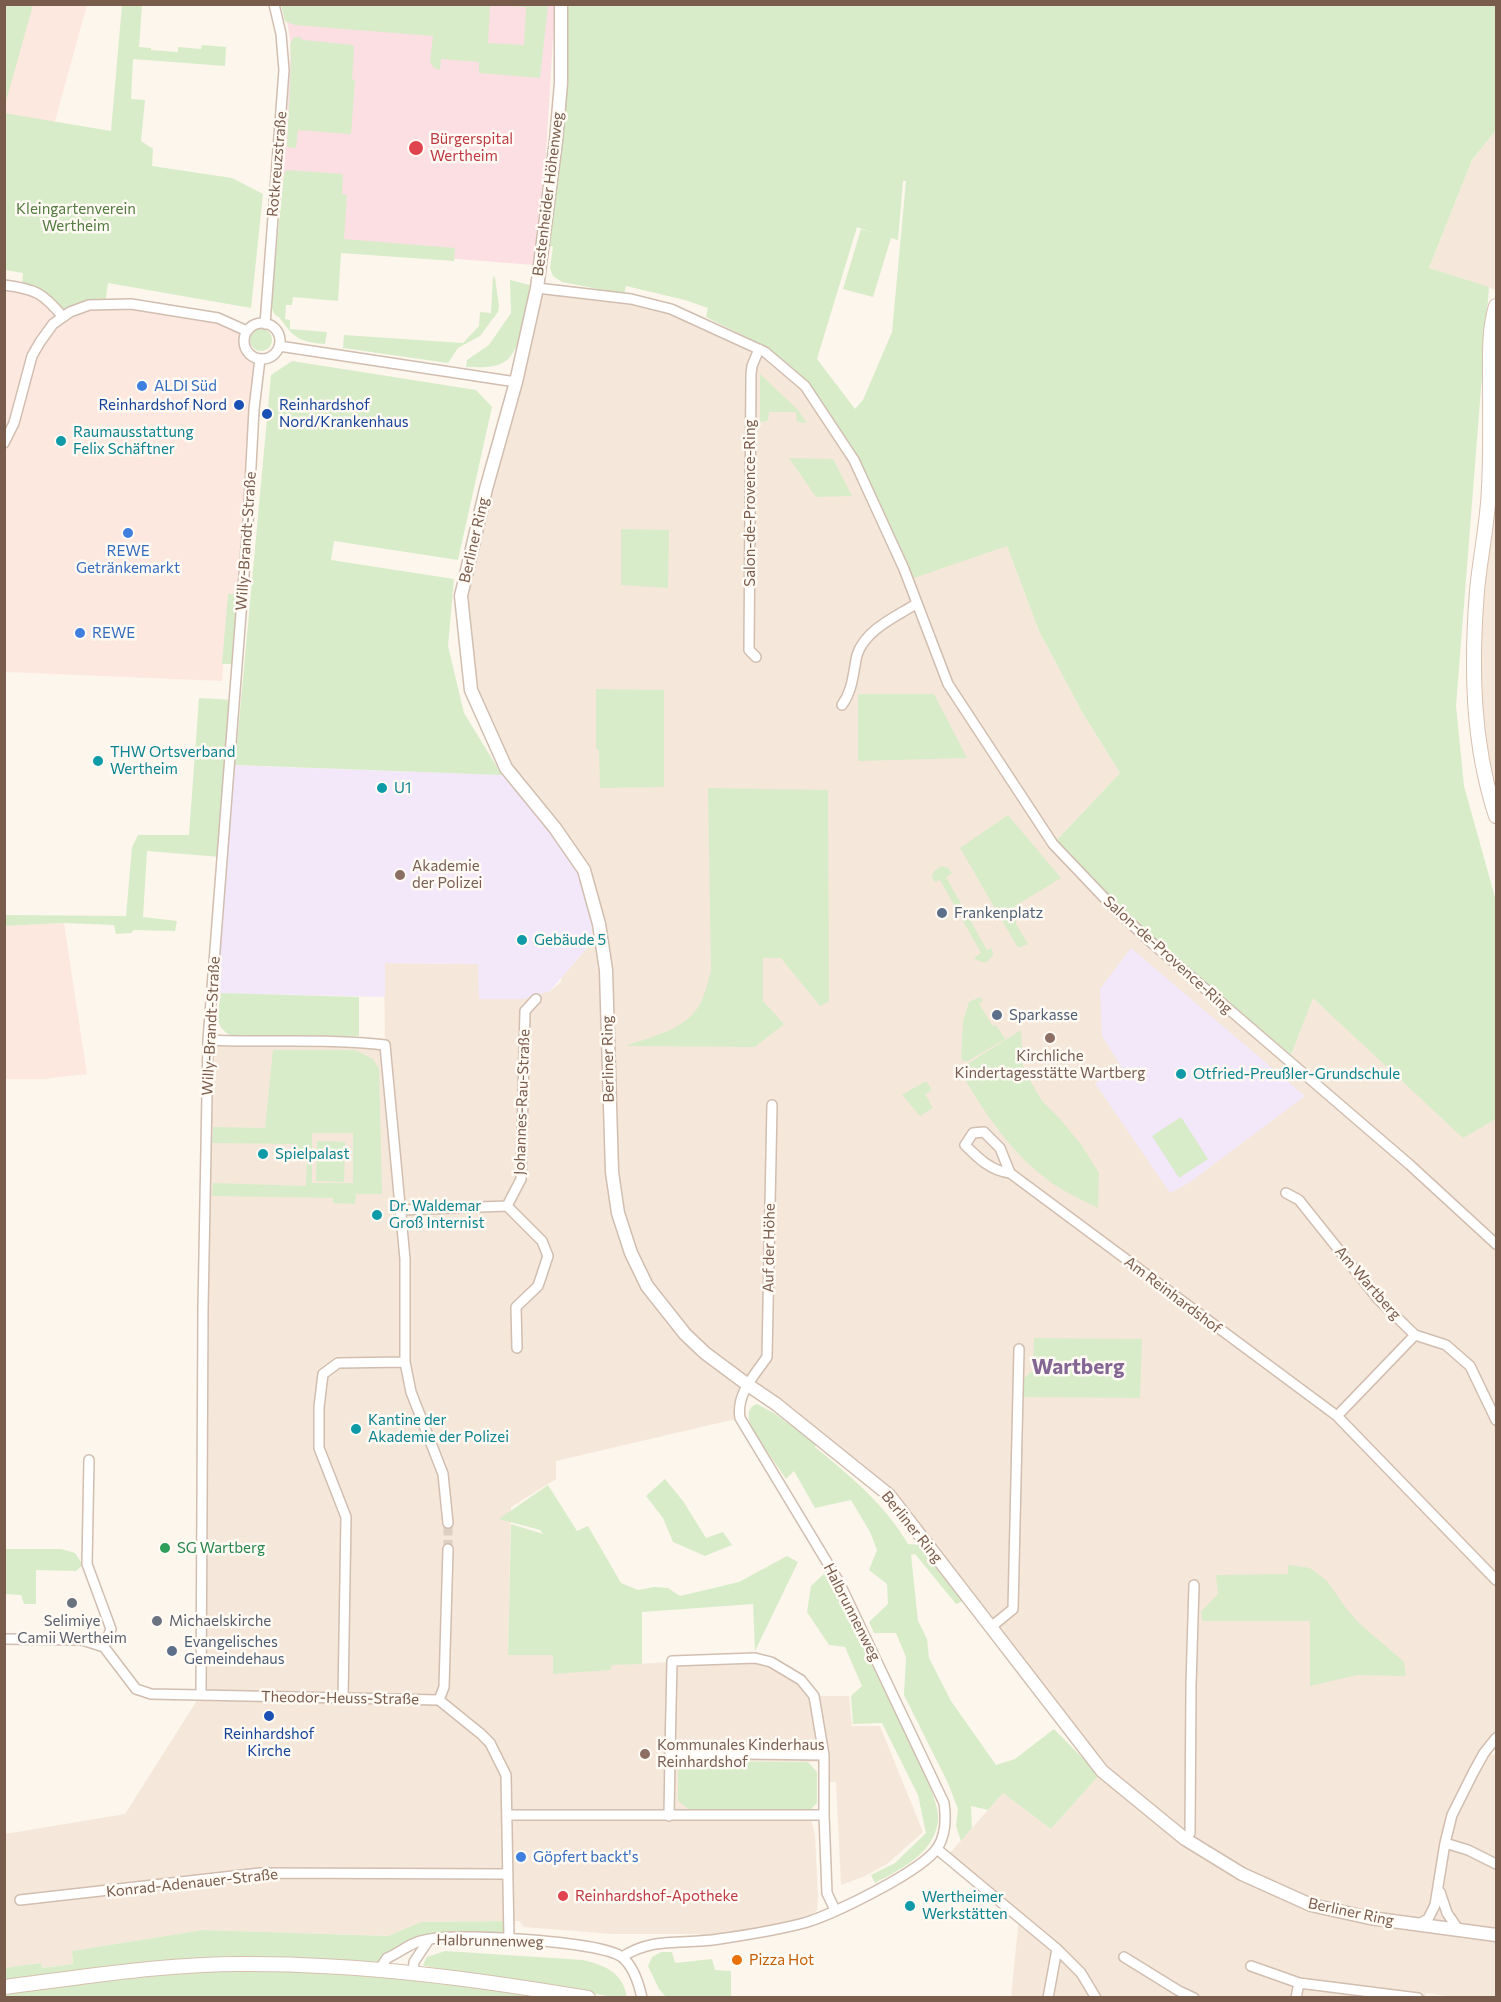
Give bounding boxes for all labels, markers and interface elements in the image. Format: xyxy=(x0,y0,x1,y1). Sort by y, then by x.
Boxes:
street label: Rotkreuzstraße xyxy=(263,111,291,217)
street label: Bestenheider Höhenweg xyxy=(529,111,567,277)
place label: Bürgerspital Wertheim xyxy=(430,130,513,165)
marker: Bürgerspital Wertheim xyxy=(407,139,425,157)
park label: Kleingartenverein Wertheim xyxy=(16,200,136,235)
place label: ALDI Süd xyxy=(154,377,217,395)
marker: ALDI Süd xyxy=(135,379,149,393)
place label: Reinhardshof Nord xyxy=(99,396,227,414)
place label: Reinhardshof Nord/Krankenhaus xyxy=(279,396,409,431)
marker: Reinhardshof Nord xyxy=(232,398,246,412)
marker: Reinhardshof Nord/Krankenhaus xyxy=(260,407,274,421)
street label: Salon-de-Provence-Ring xyxy=(741,419,759,587)
place label: Raumausstattung Felix Schäftner xyxy=(73,423,194,458)
marker: Raumausstattung Felix Schäftner xyxy=(54,434,68,448)
street label: Willy-Brandt-Straße xyxy=(232,471,260,611)
street label: Berliner Ring xyxy=(455,495,493,585)
marker: REWE Getränkemarkt xyxy=(121,526,135,540)
place label: REWE Getränkemarkt xyxy=(76,542,180,577)
place label: REWE xyxy=(92,624,135,642)
marker: REWE xyxy=(73,626,87,640)
place label: THW Ortsverband Wertheim xyxy=(110,743,235,778)
marker: THW Ortsverband Wertheim xyxy=(91,754,105,768)
place label: U1 xyxy=(394,779,411,797)
marker: U1 xyxy=(375,781,389,795)
place label: Akademie der Polizei xyxy=(412,857,482,892)
marker: Akademie der Polizei xyxy=(393,868,407,882)
street label: Salon-de-Provence-Ring xyxy=(1100,892,1236,1018)
place label: Frankenplatz xyxy=(954,904,1043,922)
marker: Frankenplatz xyxy=(935,906,949,920)
place label: Gebäude 5 xyxy=(534,931,606,949)
marker: Gebäude 5 xyxy=(515,933,529,947)
street label: Willy-Brandt-Straße xyxy=(198,956,224,1096)
place label: Sparkasse xyxy=(1009,1006,1078,1024)
marker: Sparkasse xyxy=(990,1008,1004,1022)
street label: Berliner Ring xyxy=(598,1015,618,1103)
street label: Johannes-Rau-Straße xyxy=(510,1029,534,1175)
marker: Kirchliche Kindertagesstätte Wartberg xyxy=(1043,1031,1057,1045)
place label: Kirchliche Kindertagesstätte Wartberg xyxy=(955,1047,1145,1082)
place label: Otfried-Preußler-Grundschule xyxy=(1193,1065,1400,1083)
marker: Otfried-Preußler-Grundschule xyxy=(1174,1067,1188,1081)
place label: Spielpalast xyxy=(275,1145,350,1163)
marker: Spielpalast xyxy=(256,1147,270,1161)
place label: Dr. Waldemar Groß Internist xyxy=(389,1197,485,1232)
street label: Auf der Höhe xyxy=(759,1203,779,1293)
marker: Dr. Waldemar Groß Internist xyxy=(370,1208,384,1222)
street label: Am Wartberg xyxy=(1331,1242,1405,1324)
street label: Am Reinhardshof xyxy=(1121,1253,1225,1337)
district label: Wartberg xyxy=(1031,1354,1125,1380)
place label: Kantine der Akademie der Polizei xyxy=(368,1411,509,1446)
marker: Kantine der Akademie der Polizei xyxy=(349,1422,363,1436)
street label: Berliner Ring xyxy=(878,1487,946,1567)
place label: SG Wartberg xyxy=(177,1539,265,1557)
marker: SG Wartberg xyxy=(158,1541,172,1555)
street label: Halbrunnenweg xyxy=(820,1560,884,1664)
marker: Selimiye Camii Wertheim xyxy=(65,1596,79,1610)
place label: Selimiye Camii Wertheim xyxy=(17,1612,127,1647)
place label: Michaelskirche xyxy=(169,1612,271,1630)
marker: Michaelskirche xyxy=(150,1614,164,1628)
place label: Evangelisches Gemeindehaus xyxy=(184,1633,285,1668)
marker: Evangelisches Gemeindehaus xyxy=(165,1644,179,1658)
street label: Theodor-Heuss-Straße xyxy=(261,1688,419,1708)
marker: Reinhardshof Kirche xyxy=(262,1709,276,1723)
place label: Reinhardshof Kirche xyxy=(224,1725,314,1760)
place label: Kommunales Kinderhaus Reinhardshof xyxy=(657,1736,825,1771)
marker: Kommunales Kinderhaus Reinhardshof xyxy=(638,1747,652,1761)
place label: Göpfert backt's xyxy=(533,1848,638,1866)
marker: Göpfert backt's xyxy=(514,1850,528,1864)
street label: Konrad-Adenauer-Straße xyxy=(105,1865,279,1901)
place label: Reinhardshof-Apotheke xyxy=(575,1887,738,1905)
place label: Wertheimer Werkstätten xyxy=(922,1888,1008,1923)
marker: Reinhardshof-Apotheke xyxy=(556,1889,570,1903)
street label: Berliner Ring xyxy=(1306,1894,1396,1930)
marker: Wertheimer Werkstätten xyxy=(903,1899,917,1913)
street label: Halbrunnenweg xyxy=(436,1931,544,1951)
place label: Pizza Hot xyxy=(749,1951,814,1969)
marker: Pizza Hot xyxy=(730,1953,744,1967)

